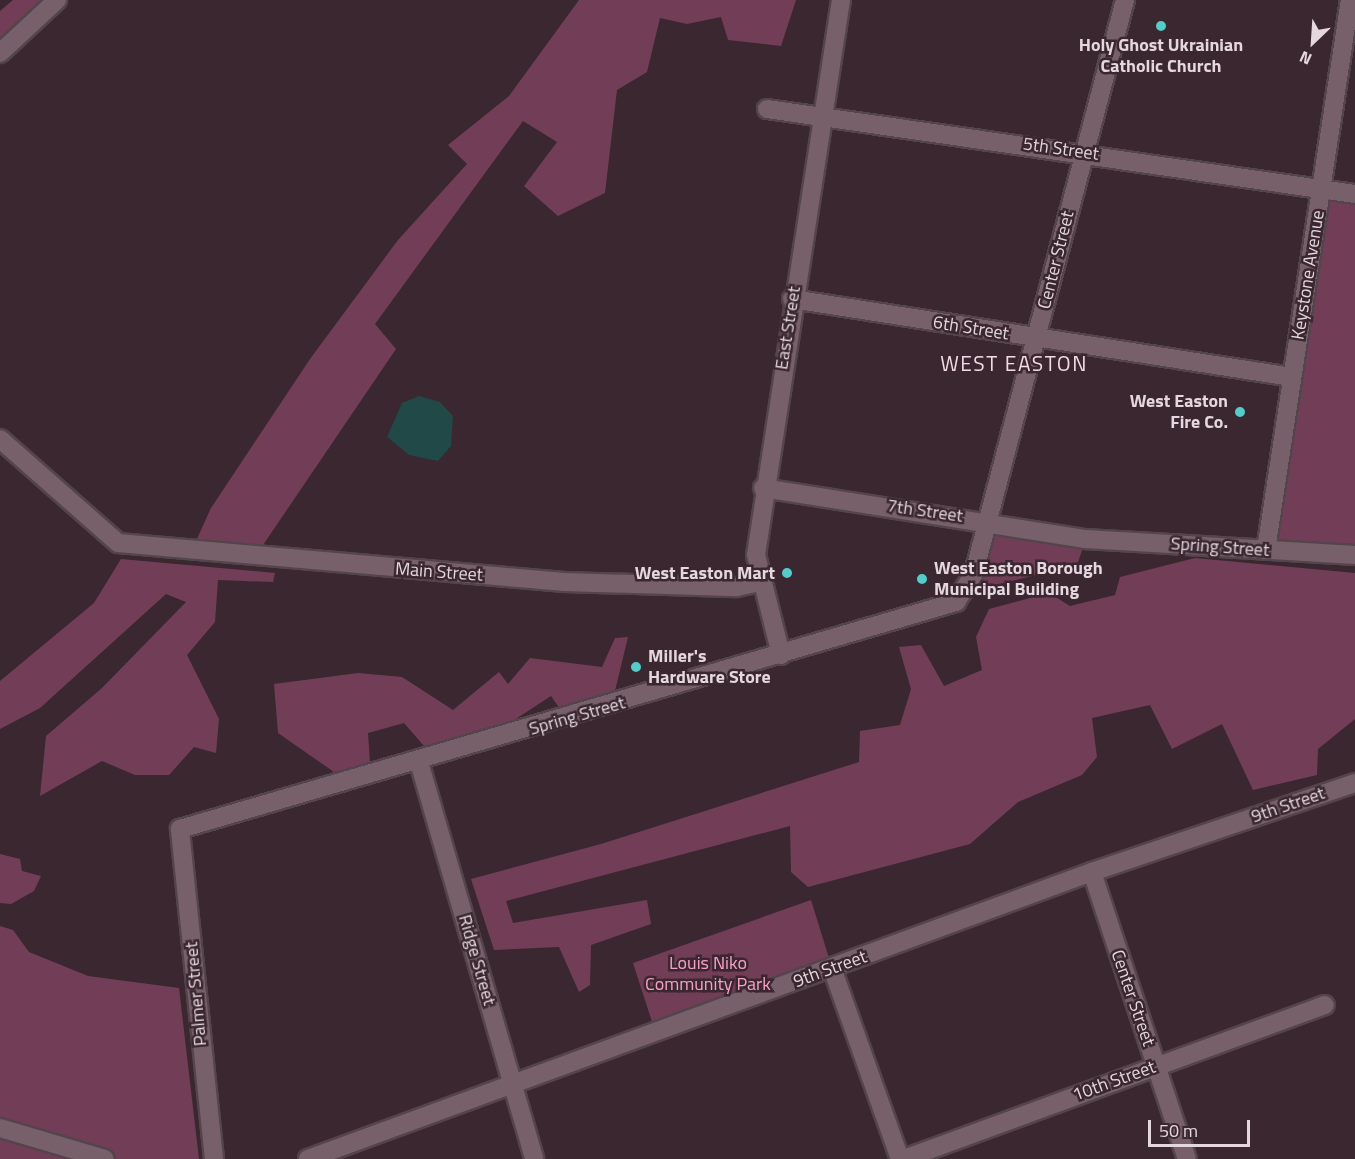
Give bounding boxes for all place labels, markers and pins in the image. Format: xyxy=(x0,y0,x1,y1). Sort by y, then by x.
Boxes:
marker: Holy Ghost Ukrainian Catholic Church xyxy=(1154,19,1168,33)
place label: Holy Ghost Ukrainian Catholic Church xyxy=(1079,35,1243,78)
place label: West Easton Fire Co. xyxy=(1130,391,1228,434)
marker: West Easton Fire Co. xyxy=(1233,405,1247,419)
place label: West Easton Borough Municipal Building xyxy=(934,558,1103,600)
place label: West Easton Mart xyxy=(635,562,775,584)
marker: West Easton Mart xyxy=(780,566,794,580)
marker: West Easton Borough Municipal Building xyxy=(915,572,929,586)
place label: Miller's Hardware Store xyxy=(648,646,771,688)
marker: Miller's Hardware Store xyxy=(629,660,643,674)

